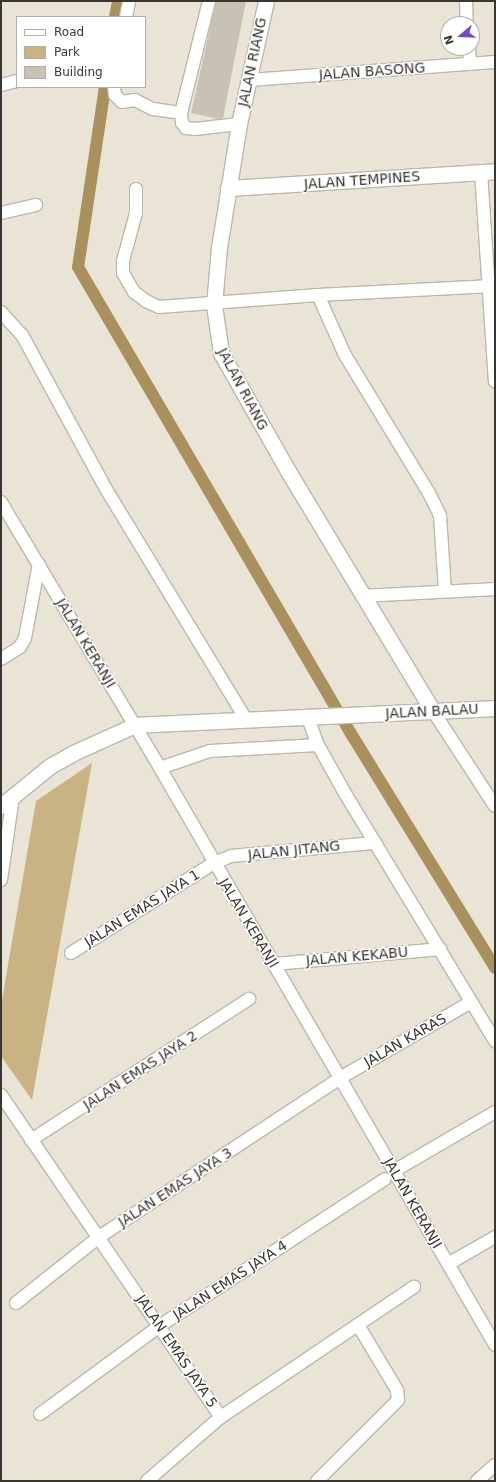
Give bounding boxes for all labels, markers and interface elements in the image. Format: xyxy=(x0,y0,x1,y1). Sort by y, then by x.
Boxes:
legend xyxy=(16,16,146,88)
street label: JALAN RIANG xyxy=(234,16,270,108)
north arrow xyxy=(440,16,480,56)
text: Road xyxy=(54,25,84,39)
text: N xyxy=(441,33,457,46)
text: Park xyxy=(54,45,80,59)
street label: JALAN BASONG xyxy=(318,59,426,83)
text: Building xyxy=(54,65,103,79)
street label: JALAN TEMPINES xyxy=(303,168,421,192)
street label: JALAN RIANG xyxy=(214,345,272,433)
street label: JALAN KERANJI xyxy=(53,595,119,691)
street label: JALAN BALAU xyxy=(385,700,479,722)
street label: JALAN JITANG xyxy=(247,837,341,863)
street label: JALAN EMAS JAYA 1 xyxy=(81,866,203,950)
street label: JALAN KERANJI xyxy=(216,875,282,971)
street label: JALAN KEKABU xyxy=(305,943,409,969)
street label: JALAN KARAS xyxy=(361,1010,449,1070)
street label: JALAN EMAS JAYA 2 xyxy=(80,1027,200,1113)
street label: JALAN EMAS JAYA 3 xyxy=(115,1144,235,1230)
street label: JALAN KERANJI xyxy=(380,1155,446,1251)
street label: JALAN EMAS JAYA 4 xyxy=(170,1237,290,1323)
street label: JALAN EMAS JAYA 5 xyxy=(133,1291,221,1411)

